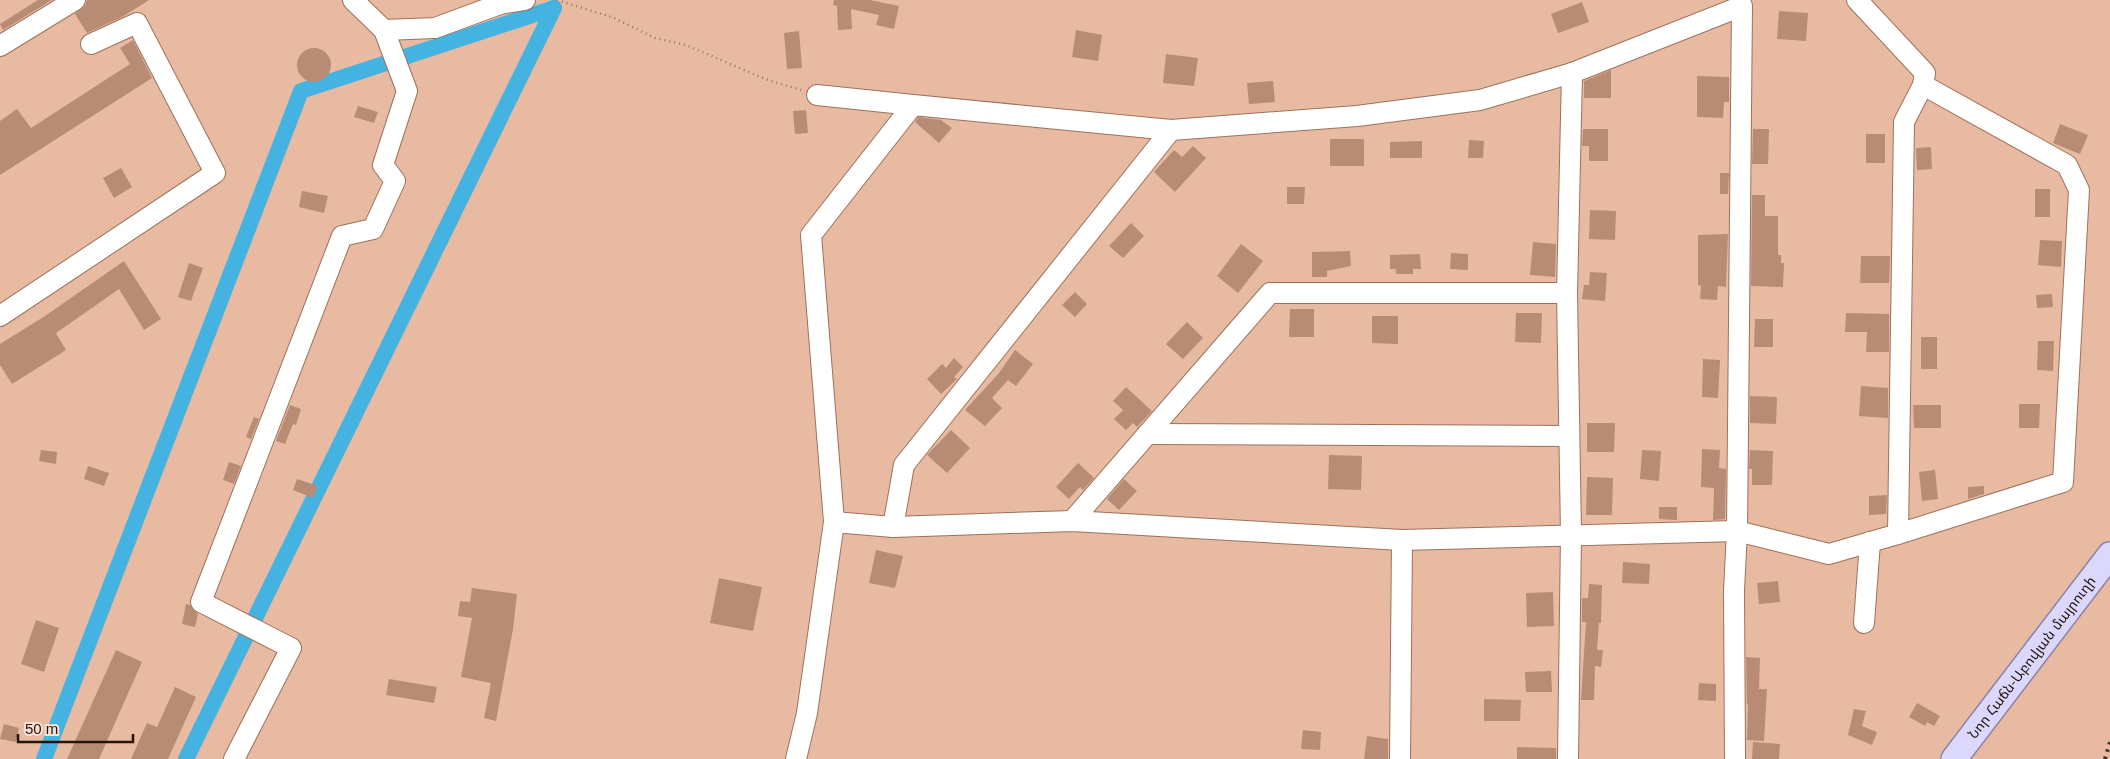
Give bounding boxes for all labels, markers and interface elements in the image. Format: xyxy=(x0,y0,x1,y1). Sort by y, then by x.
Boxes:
street label: Նոր Հաճն-Աբովյան մայրուղի xyxy=(1965,573,2099,742)
scale bar xyxy=(18,712,132,744)
text: 50 m xyxy=(25,720,58,737)

